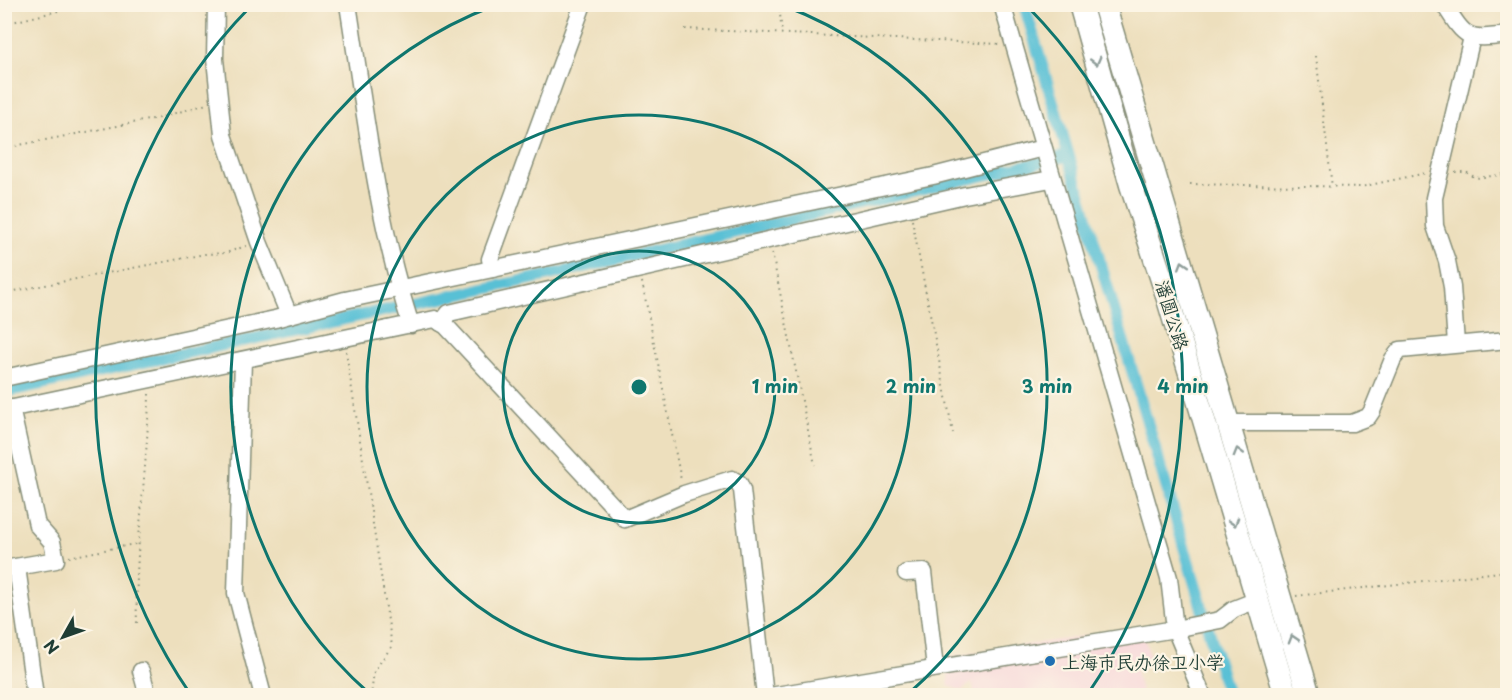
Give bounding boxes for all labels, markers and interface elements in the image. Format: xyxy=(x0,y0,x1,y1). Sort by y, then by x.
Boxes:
one-way arrow xyxy=(1089,55,1101,66)
one-way arrow xyxy=(1178,260,1190,271)
street label: 潘圆公路 xyxy=(1150,277,1196,353)
text: 1 min xyxy=(752,372,798,399)
text: 2 min xyxy=(886,372,936,399)
text: 3 min xyxy=(1022,372,1072,399)
text: 4 min xyxy=(1157,372,1209,399)
centre of rings xyxy=(629,377,649,397)
one-way arrow xyxy=(1233,447,1245,458)
one-way arrow xyxy=(1227,516,1239,527)
north arrow xyxy=(33,607,93,667)
text: N xyxy=(37,635,64,660)
one-way arrow xyxy=(1288,635,1300,645)
place label: 上海市民办徐卫小学 xyxy=(1062,648,1224,675)
marker: 上海市民办徐卫小学 xyxy=(1043,654,1057,668)

